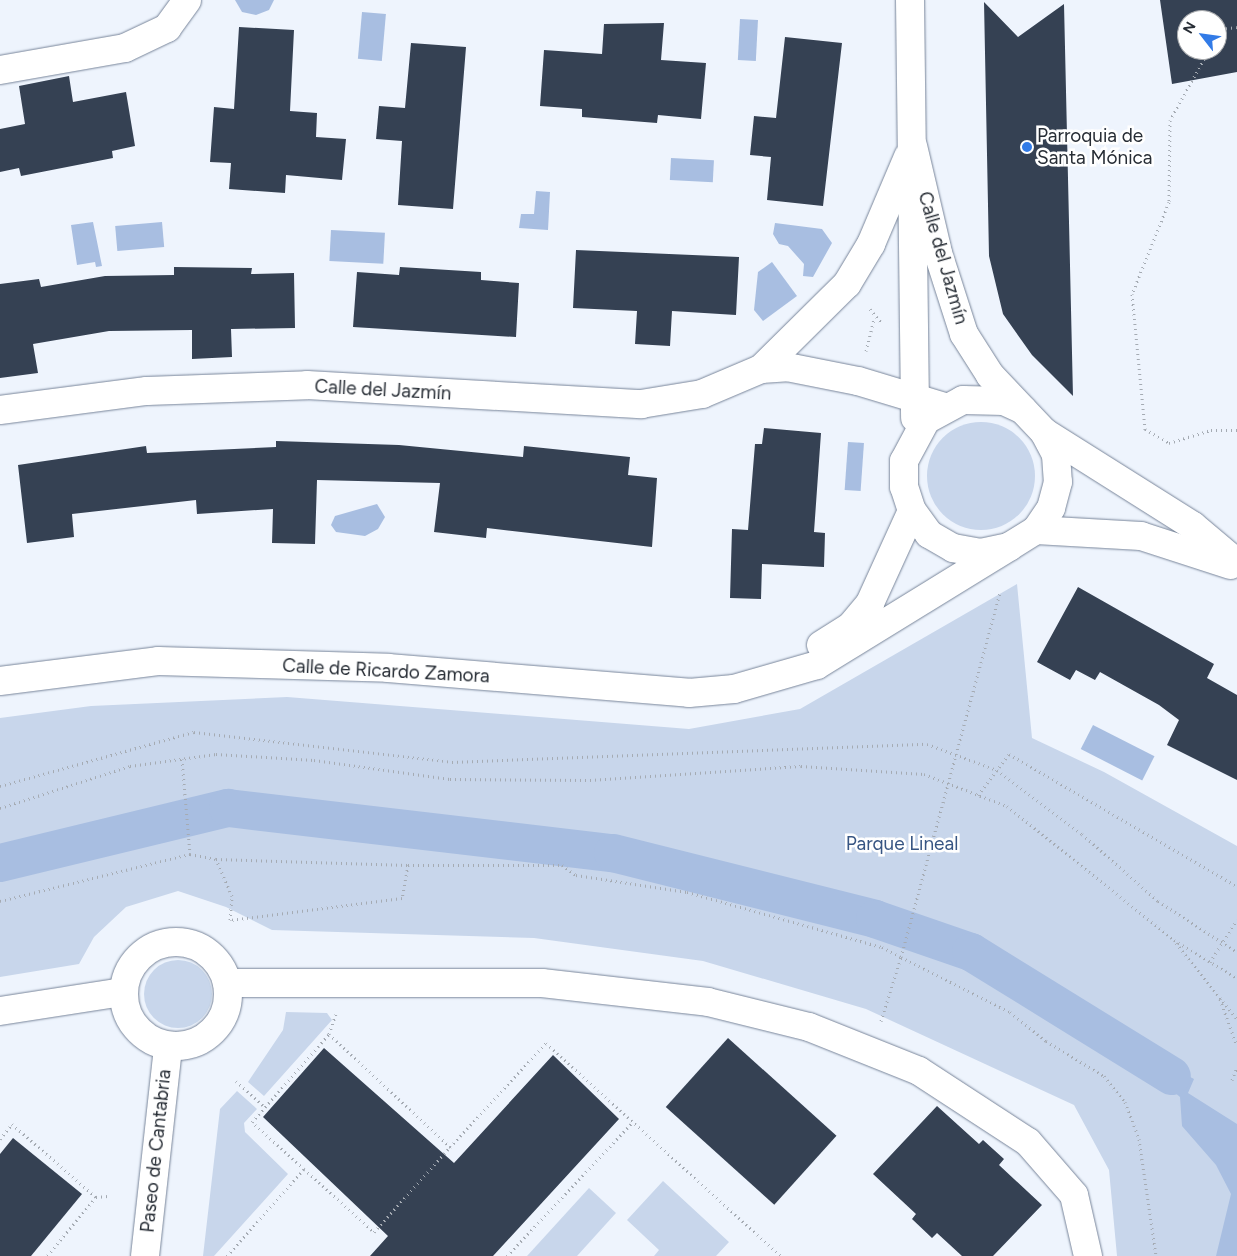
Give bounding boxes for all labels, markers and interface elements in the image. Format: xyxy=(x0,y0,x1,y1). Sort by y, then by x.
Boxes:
north arrow xyxy=(1177,10,1227,60)
text: N xyxy=(1179,19,1200,37)
place label: Parroquia de Santa Mónica xyxy=(1037,125,1153,169)
marker: Parroquia de Santa Mónica xyxy=(1021,141,1033,153)
street label: Calle del Jazmín xyxy=(913,189,973,327)
street label: Calle del Jazmín xyxy=(314,375,452,405)
street label: Calle de Ricardo Zamora xyxy=(282,654,490,688)
park label: Parque Lineal xyxy=(846,833,958,855)
street label: Paseo de Cantabria xyxy=(136,1068,176,1234)

